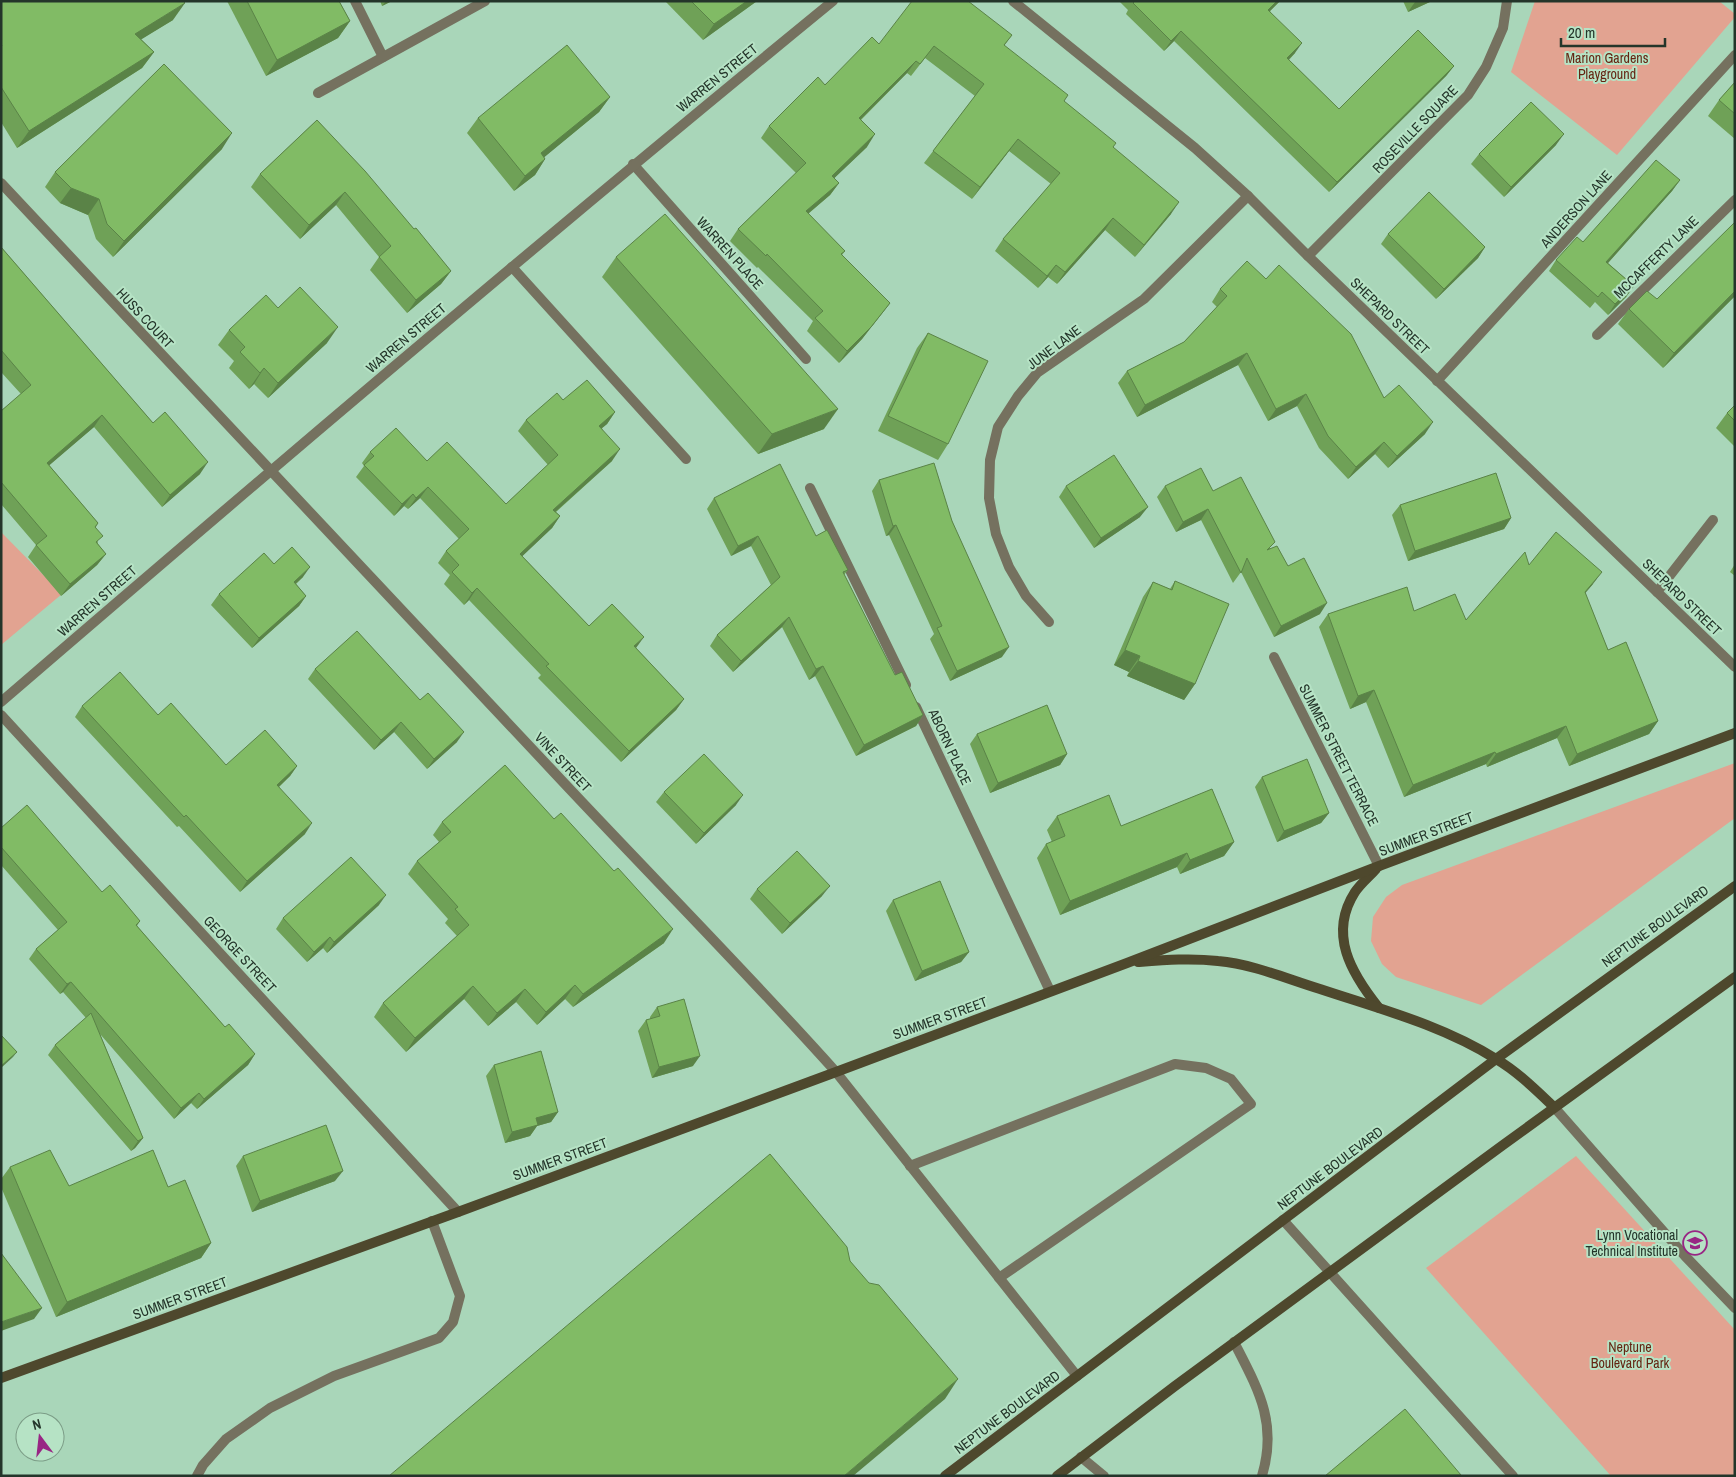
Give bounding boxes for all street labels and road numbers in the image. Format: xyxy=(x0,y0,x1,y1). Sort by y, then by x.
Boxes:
street label: WARREN STREET xyxy=(673,40,761,116)
street label: ROSEVILLE SQUARE xyxy=(1368,81,1462,177)
street label: ANDERSON LANE xyxy=(1536,166,1616,252)
street label: MCCAFFERTY LANE xyxy=(1610,212,1702,302)
street label: WARREN PLACE xyxy=(693,213,767,293)
street label: SHEPARD STREET xyxy=(1347,274,1433,358)
street label: HUSS COURT xyxy=(113,284,177,352)
street label: WARREN STREET xyxy=(362,299,450,377)
street label: JUNE LANE xyxy=(1023,321,1085,373)
street label: SHEPARD STREET xyxy=(1639,555,1725,639)
street label: WARREN STREET xyxy=(54,562,140,640)
street label: SUMMER STREET TERRACE xyxy=(1295,681,1383,829)
street label: ABORN PLACE xyxy=(924,705,975,788)
street label: VINE STREET xyxy=(531,728,595,796)
street label: SUMMER STREET xyxy=(1376,808,1476,860)
street label: NEPTUNE BOULEVARD xyxy=(1598,881,1712,971)
street label: GEORGE STREET xyxy=(200,912,280,996)
street label: SUMMER STREET xyxy=(890,993,990,1043)
street label: NEPTUNE BOULEVARD xyxy=(1273,1122,1387,1214)
street label: SUMMER STREET xyxy=(510,1134,610,1184)
street label: SUMMER STREET xyxy=(130,1273,230,1323)
street label: NEPTUNE BOULEVARD xyxy=(950,1366,1064,1458)

